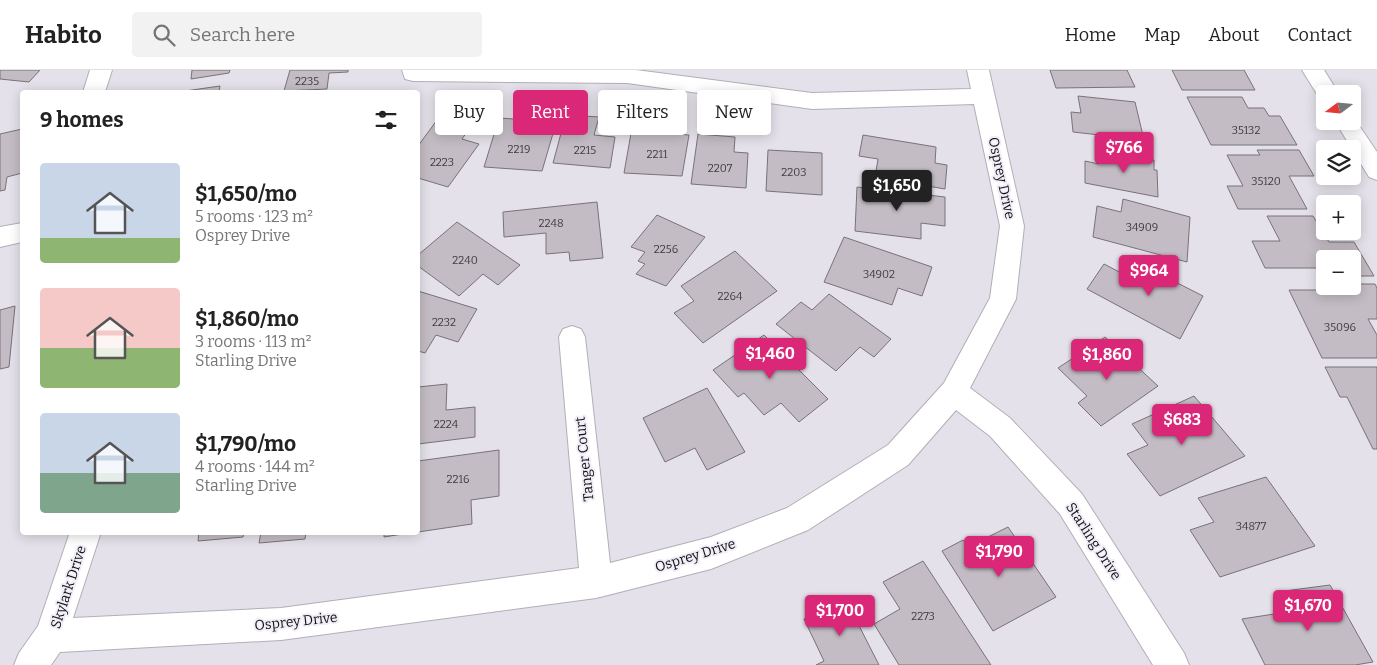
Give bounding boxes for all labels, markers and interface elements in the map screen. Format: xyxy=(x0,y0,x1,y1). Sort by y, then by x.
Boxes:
search box xyxy=(132,12,482,57)
text: Habito xyxy=(25,21,102,49)
icon: search xyxy=(150,21,178,49)
text: Search here xyxy=(190,23,295,46)
text: Home xyxy=(1065,24,1116,46)
text: Map xyxy=(1144,24,1180,46)
text: About xyxy=(1208,24,1259,46)
text: Contact xyxy=(1287,24,1352,46)
house number: 2235 xyxy=(295,75,319,88)
north arrow xyxy=(1316,85,1361,130)
map controls xyxy=(1316,85,1361,295)
chip: Buy xyxy=(435,90,503,135)
chip: Rent xyxy=(513,90,588,135)
chip: Filters xyxy=(598,90,687,135)
chip: New xyxy=(697,90,771,135)
icon: filters xyxy=(372,106,400,134)
text: 9 homes xyxy=(40,107,124,133)
house number: 35132 xyxy=(1232,124,1260,137)
pin: $766 xyxy=(1094,132,1154,174)
street label: Osprey Drive xyxy=(985,136,1018,221)
text: $766 xyxy=(1106,138,1142,157)
button: layers xyxy=(1316,140,1361,185)
house number: 2219 xyxy=(508,143,530,156)
house number: 2215 xyxy=(574,144,596,157)
house number: 2211 xyxy=(647,148,668,161)
house number: 2223 xyxy=(430,156,454,169)
house number: 2207 xyxy=(708,162,733,175)
house number: 2203 xyxy=(781,166,807,179)
pin: $1,650 xyxy=(856,170,938,212)
house number: 35120 xyxy=(1251,175,1281,188)
text: $1,650 xyxy=(873,176,921,195)
text: $1,650/mo xyxy=(195,181,297,207)
icon: home xyxy=(80,183,140,243)
button: + xyxy=(1316,195,1361,240)
text: 5 rooms · 123 m² xyxy=(195,207,313,226)
house number: 2248 xyxy=(538,217,564,230)
house number: 34909 xyxy=(1126,221,1158,234)
text: Osprey Drive xyxy=(195,226,290,245)
house number: 2256 xyxy=(654,243,678,256)
button: − xyxy=(1316,250,1361,295)
house number: 2240 xyxy=(452,254,478,267)
pin: $964 xyxy=(1119,254,1179,297)
text: $964 xyxy=(1130,261,1168,280)
house number: 34902 xyxy=(863,268,895,281)
house number: 2264 xyxy=(718,290,743,303)
text: $1,860/mo xyxy=(195,306,299,332)
icon: home xyxy=(80,308,140,368)
house number: 2232 xyxy=(432,316,456,329)
house number: 35096 xyxy=(1324,321,1356,334)
text: 3 rooms · 113 m² xyxy=(195,332,311,351)
pin: $1,460 xyxy=(729,338,811,380)
pin: $1,860 xyxy=(1066,338,1148,381)
text: $1,460 xyxy=(745,344,795,363)
text: $1,860 xyxy=(1082,345,1132,364)
text: Starling Drive xyxy=(195,351,297,370)
pin: $683 xyxy=(1152,404,1212,446)
text: $683 xyxy=(1163,410,1201,429)
street label: Tanger Court xyxy=(572,416,597,502)
house number: 2224 xyxy=(434,418,459,431)
text: $1,790/mo xyxy=(195,431,296,457)
icon: home xyxy=(80,433,140,493)
text: 4 rooms · 144 m² xyxy=(195,457,315,476)
house number: 2216 xyxy=(447,473,469,486)
text: Starling Drive xyxy=(195,476,297,495)
street label: Starling Drive xyxy=(1062,499,1125,583)
house number: 34877 xyxy=(1236,520,1267,533)
street label: Osprey Drive xyxy=(653,535,737,576)
pin: $1,790 xyxy=(958,536,1040,578)
text: $1,790 xyxy=(975,542,1023,561)
street label: Skylark Drive xyxy=(47,544,90,631)
pin: $1,670 xyxy=(1267,590,1349,632)
pin: $1,700 xyxy=(799,594,881,637)
text: $1,670 xyxy=(1284,596,1332,615)
text: $1,700 xyxy=(816,601,864,620)
street label: Osprey Drive xyxy=(254,609,338,634)
house number: 2273 xyxy=(911,610,935,623)

